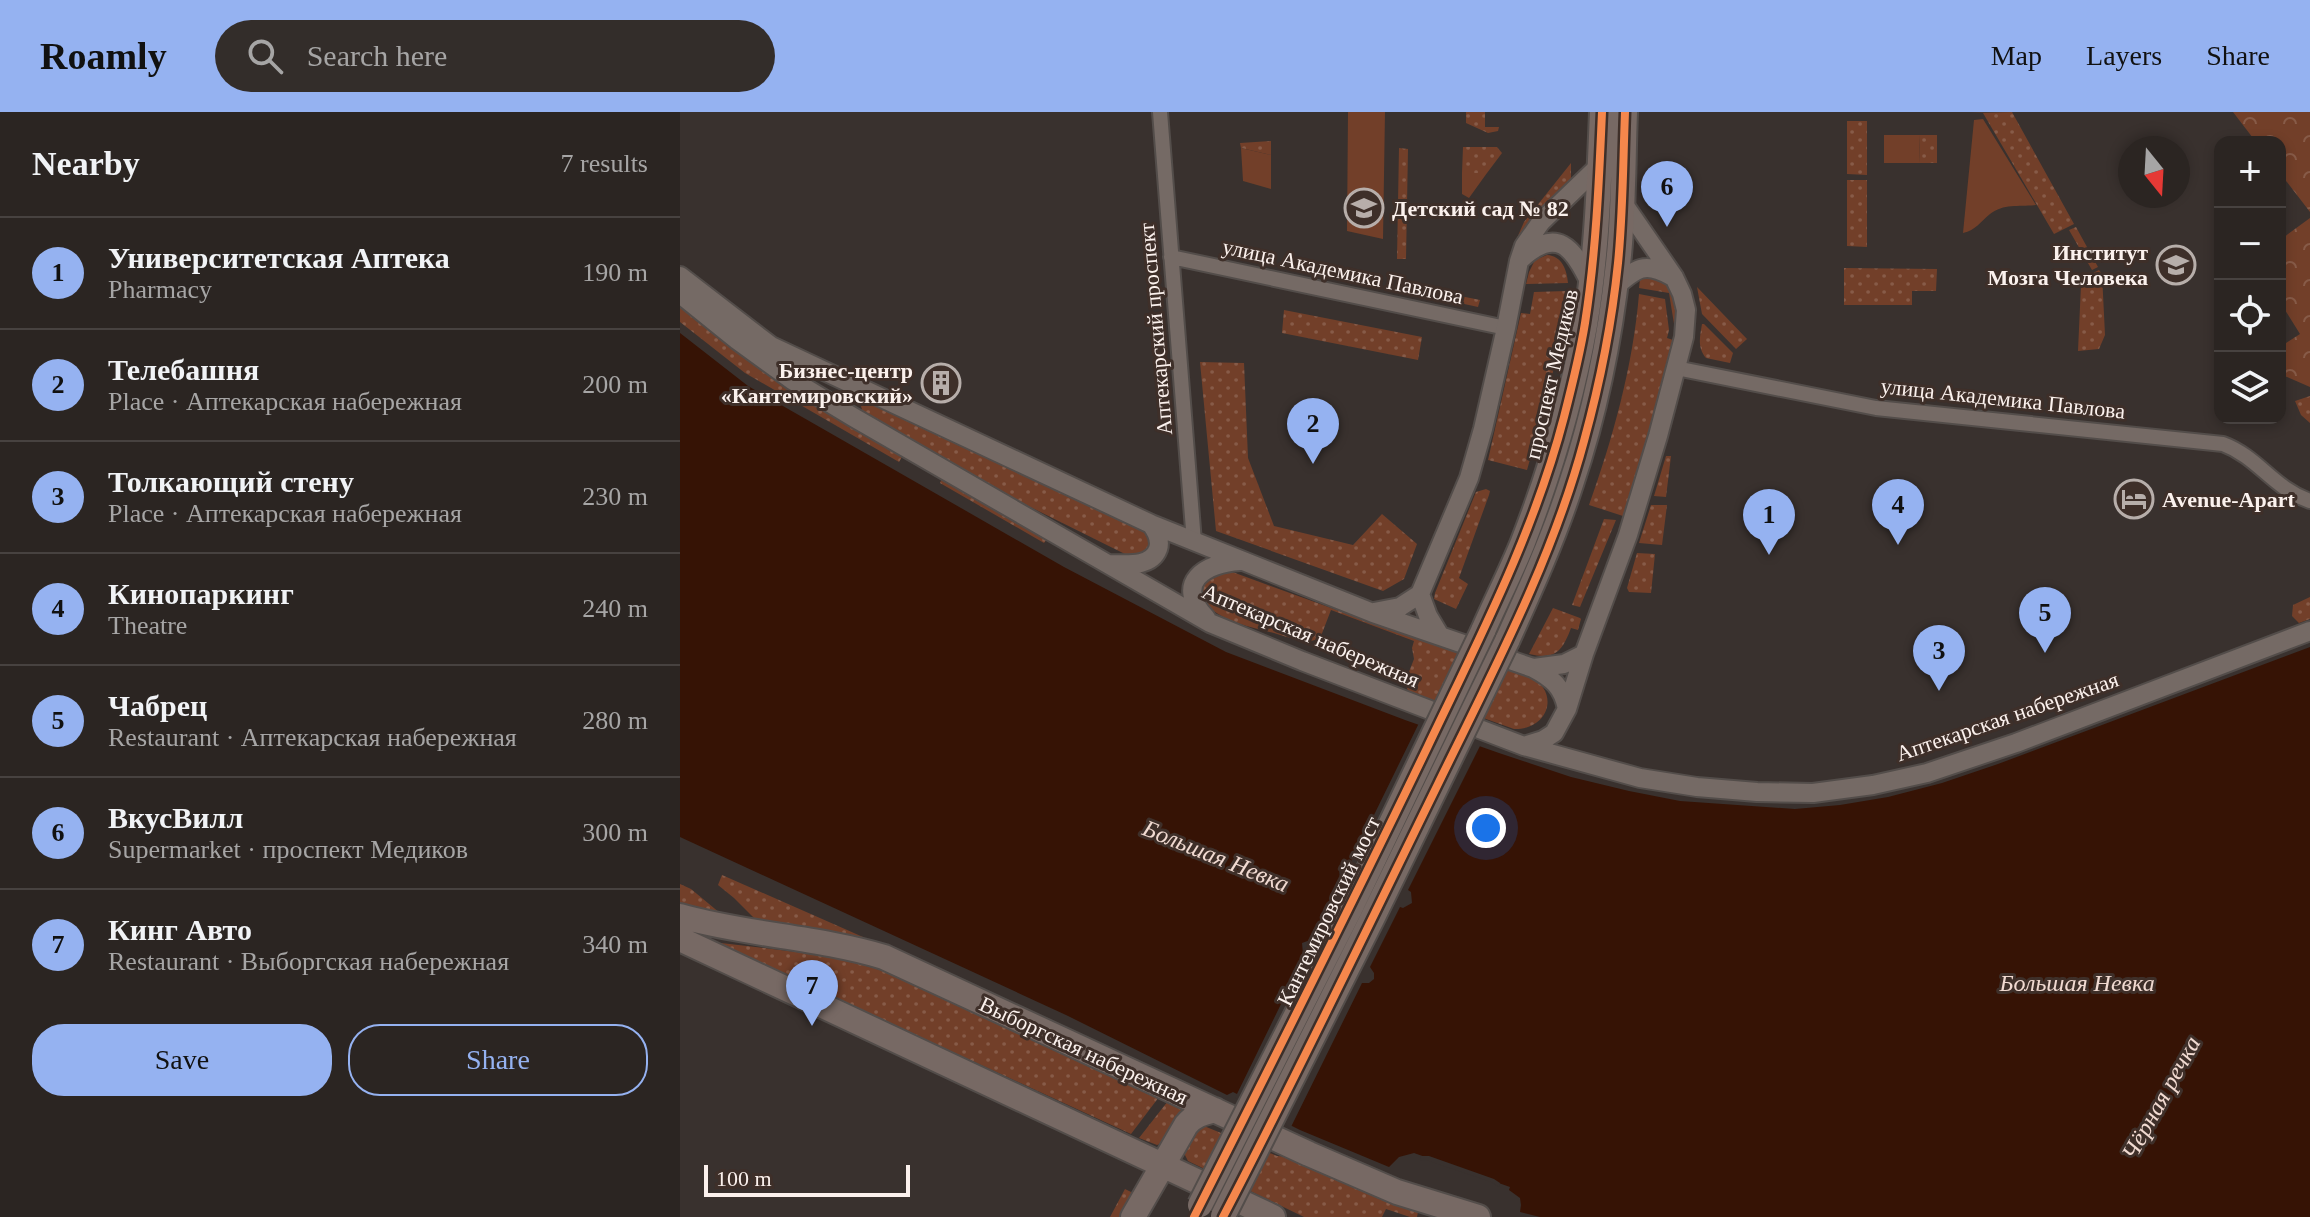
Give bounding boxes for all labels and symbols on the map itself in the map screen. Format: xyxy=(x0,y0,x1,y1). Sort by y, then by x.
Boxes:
north arrow xyxy=(2118,136,2190,208)
pin: 6 xyxy=(1641,161,1693,227)
school or university icon: Детский сад № 82 xyxy=(1343,187,1385,229)
place label: Детский сад № 82 xyxy=(1392,196,1569,221)
street label: Аптекарский проспект xyxy=(1134,221,1177,436)
street label: улица Академика Павлова xyxy=(1220,234,1466,309)
place label: Институт Мозга Человека xyxy=(1988,240,2148,290)
school or university icon: Институт Мозга Человека xyxy=(2155,244,2197,286)
street label: проспект Медиков xyxy=(1520,287,1583,462)
place label: Бизнес-центр «Кантемировский» xyxy=(721,358,913,408)
building icon: Бизнес-центр «Кантемировский» xyxy=(920,362,962,404)
street label: улица Академика Павлова xyxy=(1879,373,2127,424)
pin: 2 xyxy=(1287,398,1339,464)
hotel icon: Avenue-Apart xyxy=(2113,478,2155,520)
pin: 4 xyxy=(1872,479,1924,545)
place label: Avenue-Apart xyxy=(2162,487,2295,512)
pin: 1 xyxy=(1743,489,1795,555)
street label: Аптекарская набережная xyxy=(1198,578,1423,693)
pin: 5 xyxy=(2019,587,2071,653)
pin: 3 xyxy=(1913,625,1965,691)
street label: Аптекарская набережная xyxy=(1893,667,2122,766)
your location xyxy=(1466,808,1506,848)
street label: Кантемировский мост xyxy=(1272,812,1385,1010)
water label: Большая Невка xyxy=(1138,814,1293,897)
pin: 7 xyxy=(786,960,838,1026)
water label: Большая Невка xyxy=(1998,970,2155,996)
street label: Выборгская набережная xyxy=(976,991,1192,1110)
water label: Чёрная речка xyxy=(2117,1032,2205,1164)
scale bar xyxy=(704,1161,910,1197)

